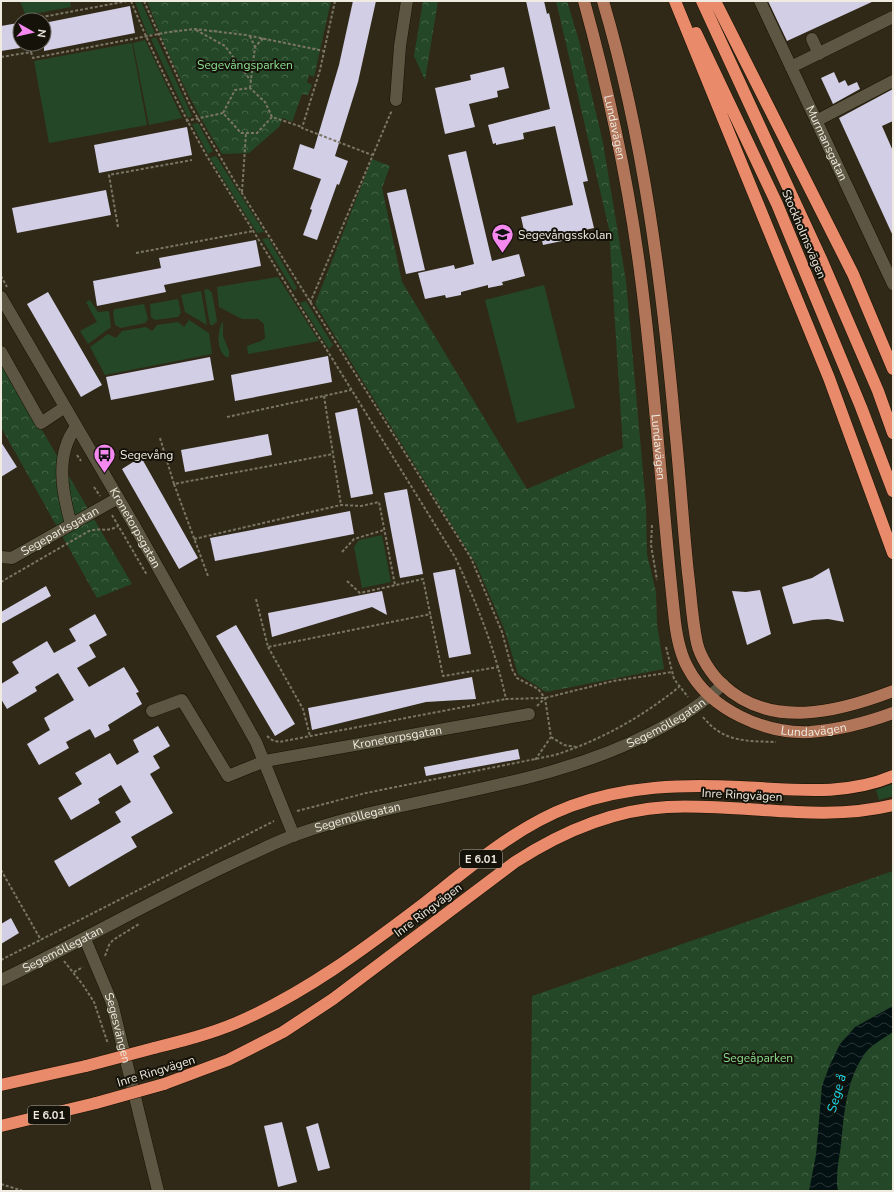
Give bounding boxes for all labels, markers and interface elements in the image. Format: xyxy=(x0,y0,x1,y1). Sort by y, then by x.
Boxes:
north arrow xyxy=(12,12,52,52)
text: N xyxy=(33,28,49,38)
park label: Segevångsparken xyxy=(197,57,293,73)
street label: Lundavägen xyxy=(600,93,629,161)
street label: Murmansgatan xyxy=(802,103,851,183)
street label: Stockholmsvägen xyxy=(778,187,830,281)
school or university icon: Segevångsskolan xyxy=(490,222,516,255)
place label: Segevångsskolan xyxy=(518,227,612,243)
street label: Lundavägen xyxy=(648,414,669,481)
bus stop icon: Segevång xyxy=(91,442,117,475)
place label: Segevång xyxy=(120,447,173,463)
street label: Kronetorpsgatan xyxy=(106,485,165,571)
street label: Segeparksgatan xyxy=(18,502,102,559)
street label: Segemöllegatan xyxy=(624,694,709,752)
street label: Lundavägen xyxy=(780,719,848,740)
street label: Kronetorpsgatan xyxy=(351,722,443,753)
street label: Inre Ringvägen xyxy=(701,785,783,805)
street label: Segemöllegatan xyxy=(312,798,402,836)
road number: E 6.01 xyxy=(460,850,502,868)
street label: Inre Ringvägen xyxy=(391,879,465,941)
street label: Segemöllegatan xyxy=(20,922,106,976)
street label: Segesvängen xyxy=(100,990,134,1065)
park label: Segeåparken xyxy=(723,1050,793,1066)
street label: Inre Ringvägen xyxy=(115,1052,197,1090)
water label: Sege å xyxy=(823,1072,851,1115)
road number: E 6.01 xyxy=(28,1106,70,1124)

